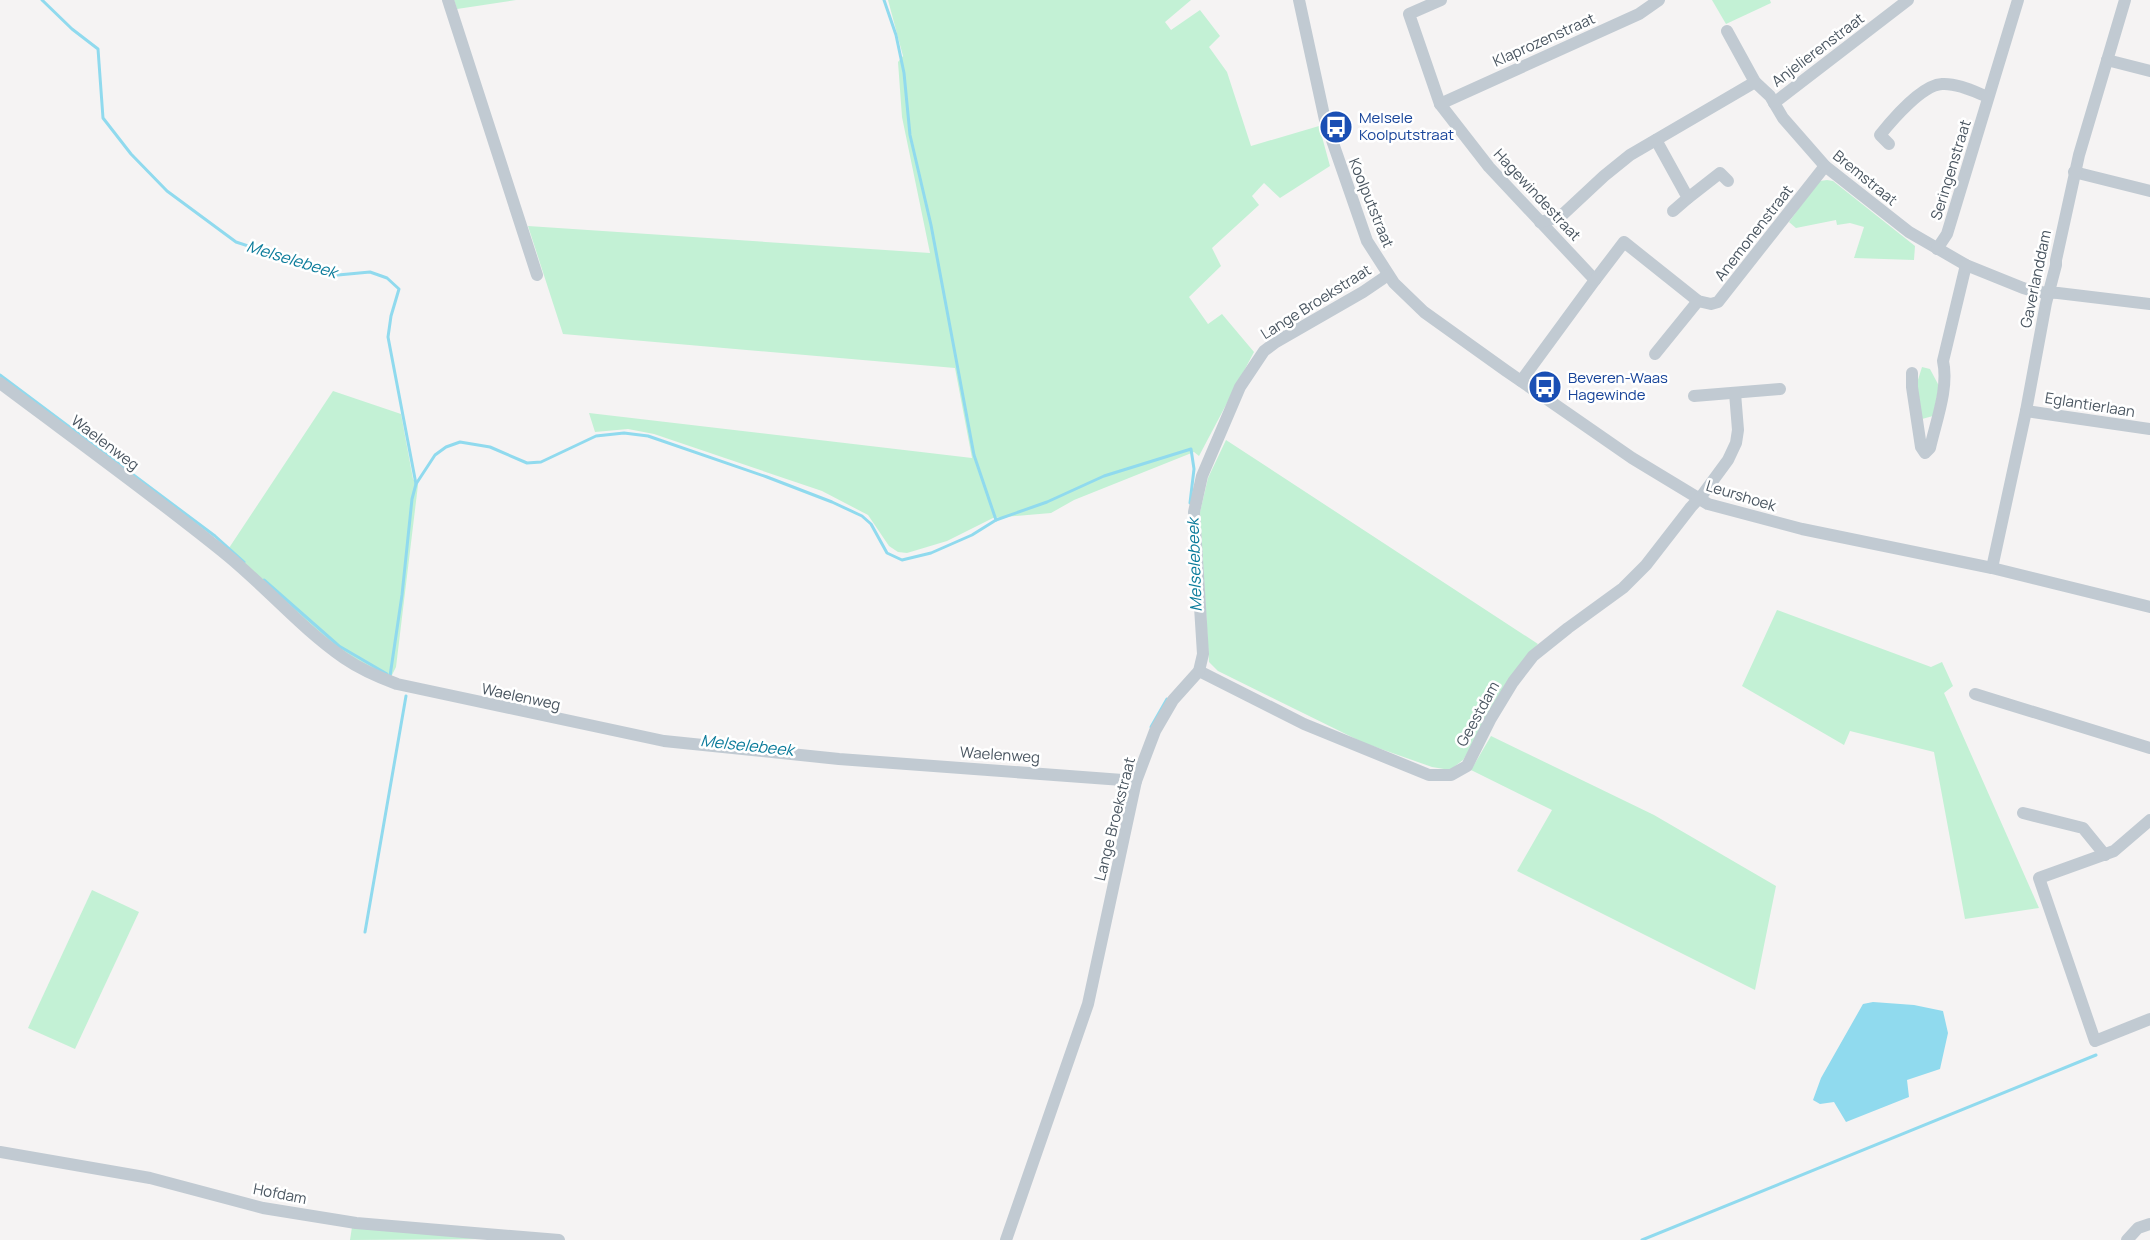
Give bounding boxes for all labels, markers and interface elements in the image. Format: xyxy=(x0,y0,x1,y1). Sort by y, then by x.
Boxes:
street label: Klaprozenstraat xyxy=(1489,8,1598,71)
street label: Anjelierenstraat xyxy=(1767,8,1868,91)
place label: Melsele Koolputstraat xyxy=(1359,107,1454,145)
bus stop icon: Melsele Koolputstraat xyxy=(1318,109,1354,145)
street label: Seringenstraat xyxy=(1925,117,1976,223)
street label: Hagewindestraat xyxy=(1489,144,1586,245)
street label: Bremstraat xyxy=(1829,145,1902,210)
street label: Koolputstraat xyxy=(1344,155,1399,251)
street label: Anemonenstraat xyxy=(1709,180,1798,285)
street label: Gaverlanddam xyxy=(2015,228,2056,330)
water label: Melselebeek xyxy=(244,235,342,284)
street label: Lange Broekstraat xyxy=(1256,259,1375,344)
place label: Beveren-Waas Hagewinde xyxy=(1568,367,1668,405)
bus stop icon: Beveren-Waas Hagewinde xyxy=(1527,369,1563,405)
street label: Eglantierlaan xyxy=(2044,387,2137,422)
street label: Waelenweg xyxy=(67,410,144,475)
street label: Leurshoek xyxy=(1703,475,1779,516)
water label: Melselebeek xyxy=(1181,516,1207,612)
street label: Geestdam xyxy=(1451,677,1504,750)
street label: Waelenweg xyxy=(480,678,563,715)
water label: Melselebeek xyxy=(699,729,797,761)
street label: Waelenweg xyxy=(959,741,1041,768)
street label: Lange Broekstraat xyxy=(1089,755,1140,883)
street label: Hofdam xyxy=(252,1178,309,1209)

